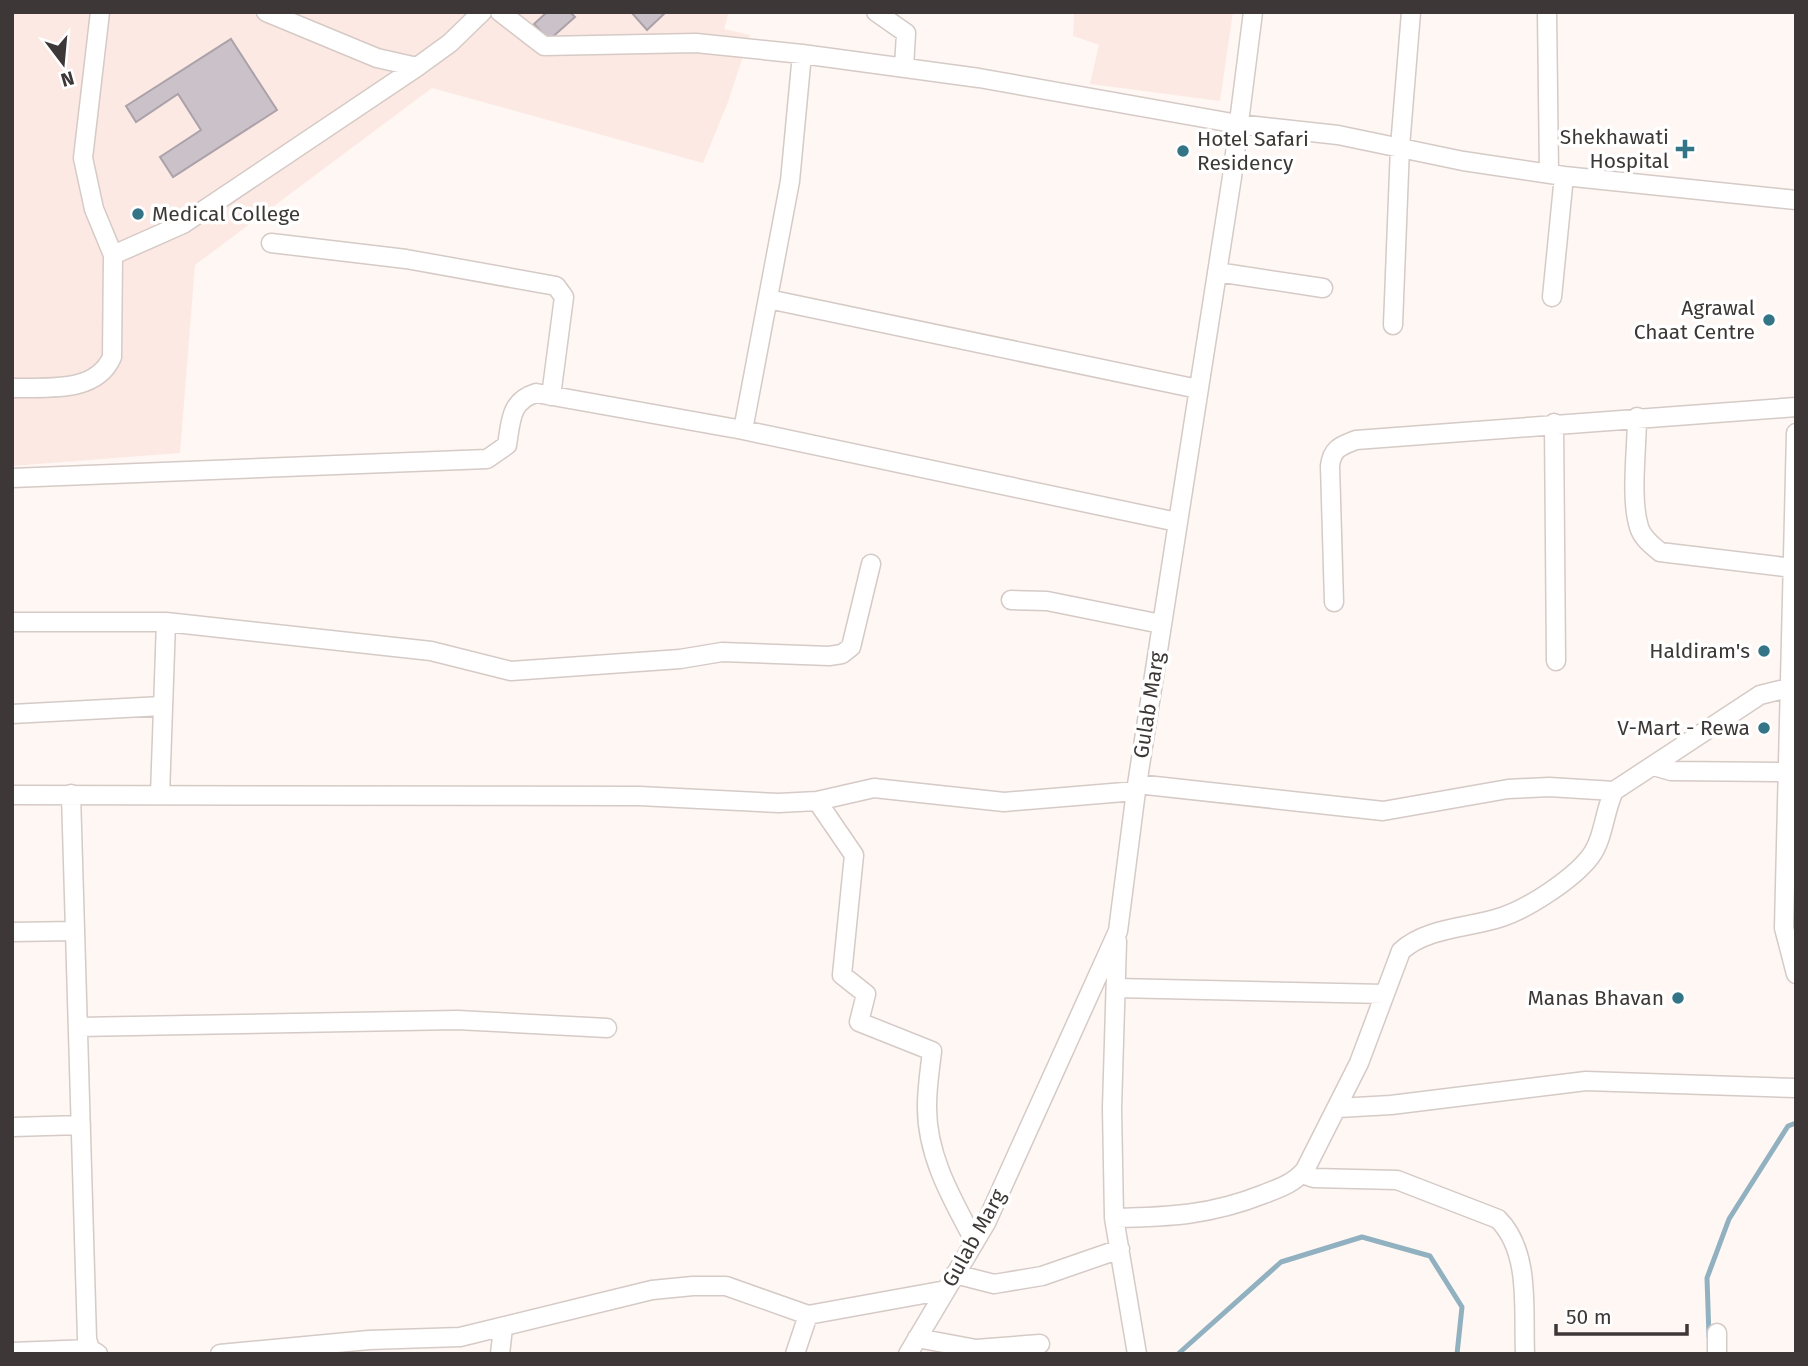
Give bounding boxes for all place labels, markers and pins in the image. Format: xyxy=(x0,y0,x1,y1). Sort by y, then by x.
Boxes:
place label: Shekhawati Hospital xyxy=(1560,124,1669,174)
place label: Hotel Safari Residency xyxy=(1197,126,1309,176)
marker: Shekhawati Hospital xyxy=(1675,139,1695,159)
marker: Hotel Safari Residency xyxy=(1175,143,1191,159)
place label: Medical College xyxy=(152,201,300,227)
marker: Medical College xyxy=(130,206,146,222)
place label: Agrawal Chaat Centre xyxy=(1634,295,1755,345)
marker: Agrawal Chaat Centre xyxy=(1761,312,1777,328)
place label: Haldiram's xyxy=(1649,638,1750,664)
marker: Haldiram's xyxy=(1756,643,1772,659)
place label: V-Mart - Rewa xyxy=(1617,715,1750,741)
marker: V-Mart - Rewa xyxy=(1756,720,1772,736)
place label: Manas Bhavan xyxy=(1527,985,1664,1011)
marker: Manas Bhavan xyxy=(1670,990,1686,1006)

